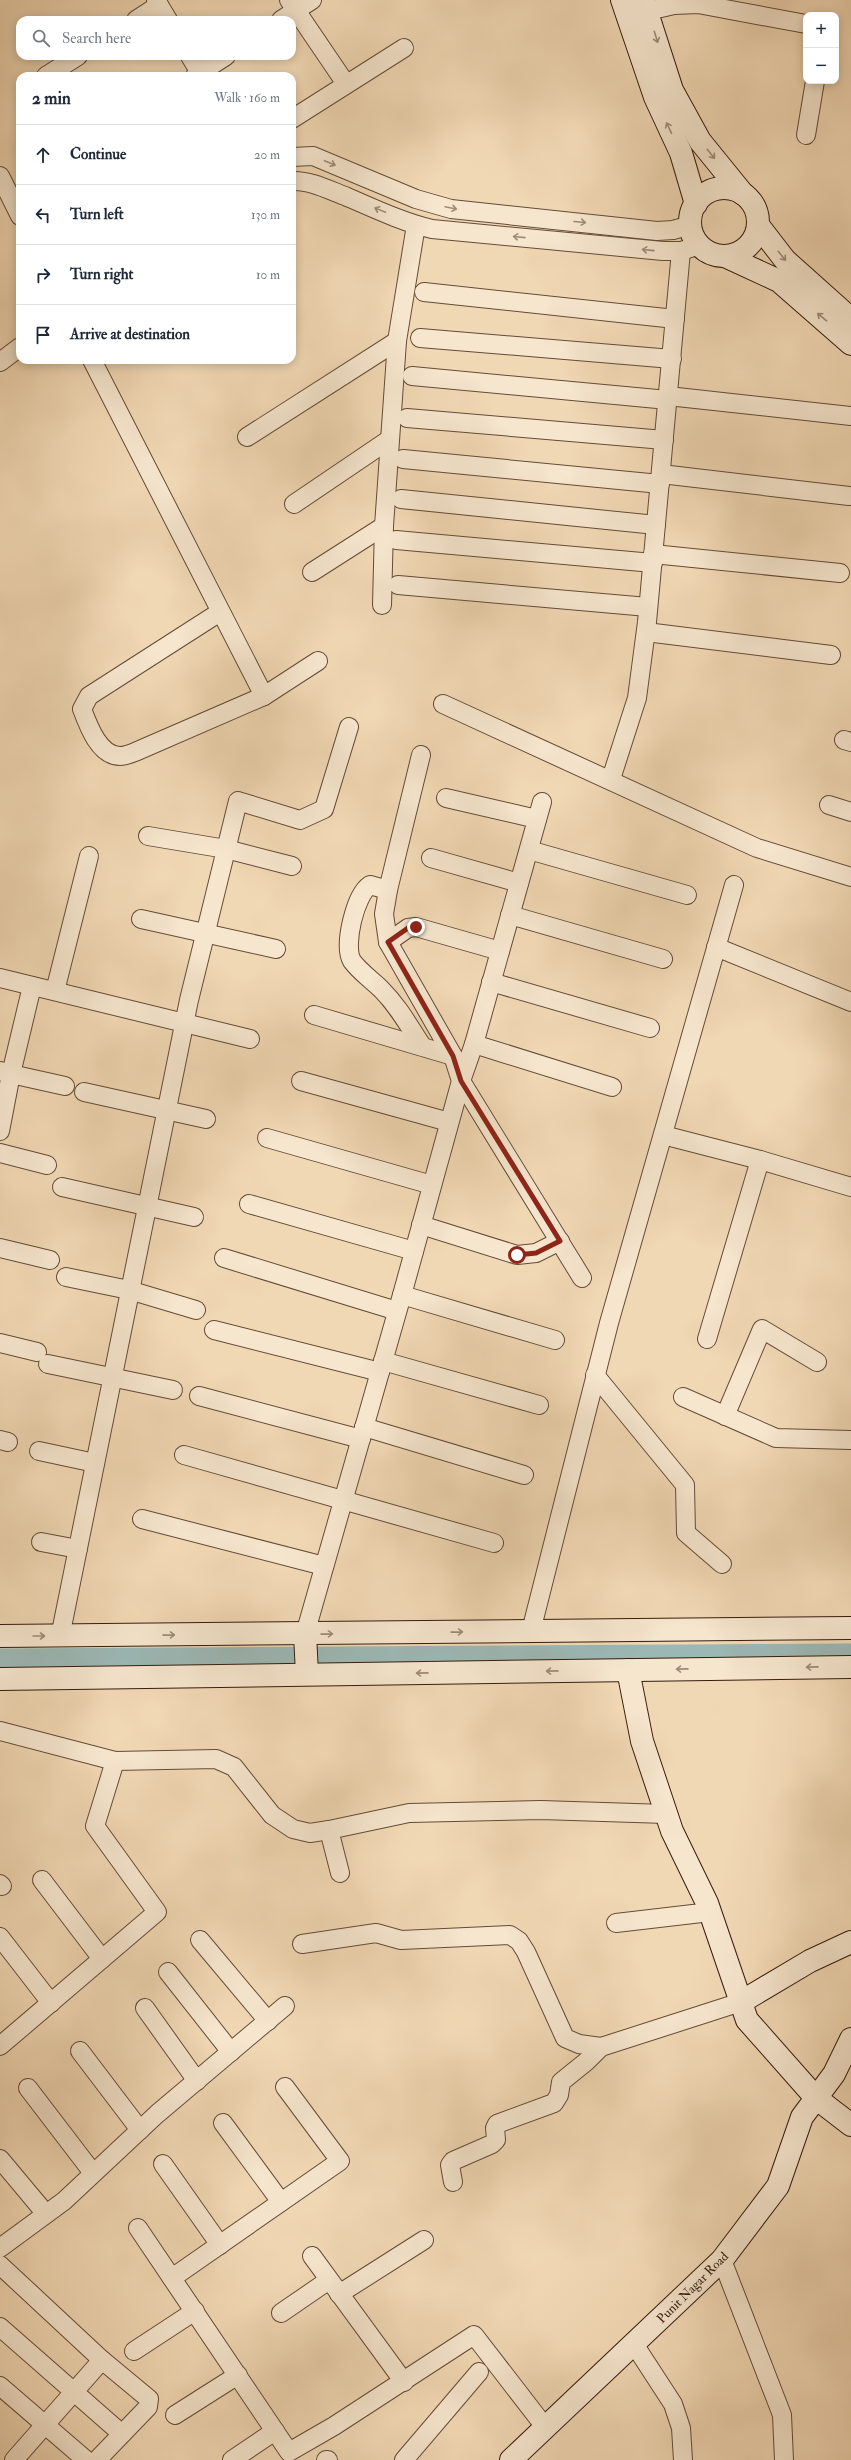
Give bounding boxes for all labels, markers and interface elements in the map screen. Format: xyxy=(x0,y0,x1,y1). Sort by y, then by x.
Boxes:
map controls xyxy=(803,12,839,84)
button: + xyxy=(803,12,839,48)
search box xyxy=(16,16,296,60)
icon: search xyxy=(30,27,52,49)
text: Search here xyxy=(62,29,131,48)
one-way arrow xyxy=(653,30,660,43)
button: − xyxy=(803,48,839,84)
text: 2 min xyxy=(32,88,71,109)
text: Walk · 160 m xyxy=(214,90,280,106)
one-way arrow xyxy=(665,122,672,134)
icon: ahead xyxy=(32,144,54,166)
text: Continue xyxy=(70,145,126,164)
text: 20 m xyxy=(254,147,280,163)
one-way arrow xyxy=(706,148,715,159)
one-way arrow xyxy=(323,159,335,167)
icon: left xyxy=(32,204,54,226)
text: Turn left xyxy=(70,205,124,224)
one-way arrow xyxy=(444,205,457,213)
one-way arrow xyxy=(374,206,386,214)
text: 130 m xyxy=(251,207,280,223)
one-way arrow xyxy=(573,219,586,226)
one-way arrow xyxy=(513,234,526,241)
one-way arrow xyxy=(642,246,655,254)
one-way arrow xyxy=(778,250,786,261)
icon: right xyxy=(32,264,54,286)
text: Turn right xyxy=(70,265,133,284)
text: 10 m xyxy=(256,267,280,283)
one-way arrow xyxy=(817,313,828,322)
icon: arrive xyxy=(32,324,54,346)
text: Arrive at destination xyxy=(70,325,190,344)
route end xyxy=(407,918,425,936)
route start xyxy=(508,1246,526,1264)
one-way arrow xyxy=(450,1628,463,1636)
one-way arrow xyxy=(320,1630,333,1637)
one-way arrow xyxy=(162,1631,175,1639)
one-way arrow xyxy=(32,1632,45,1640)
one-way arrow xyxy=(806,1663,819,1671)
one-way arrow xyxy=(676,1665,689,1673)
one-way arrow xyxy=(546,1667,559,1675)
one-way arrow xyxy=(416,1669,429,1677)
street label: Punit Nagar Road xyxy=(654,2248,732,2327)

